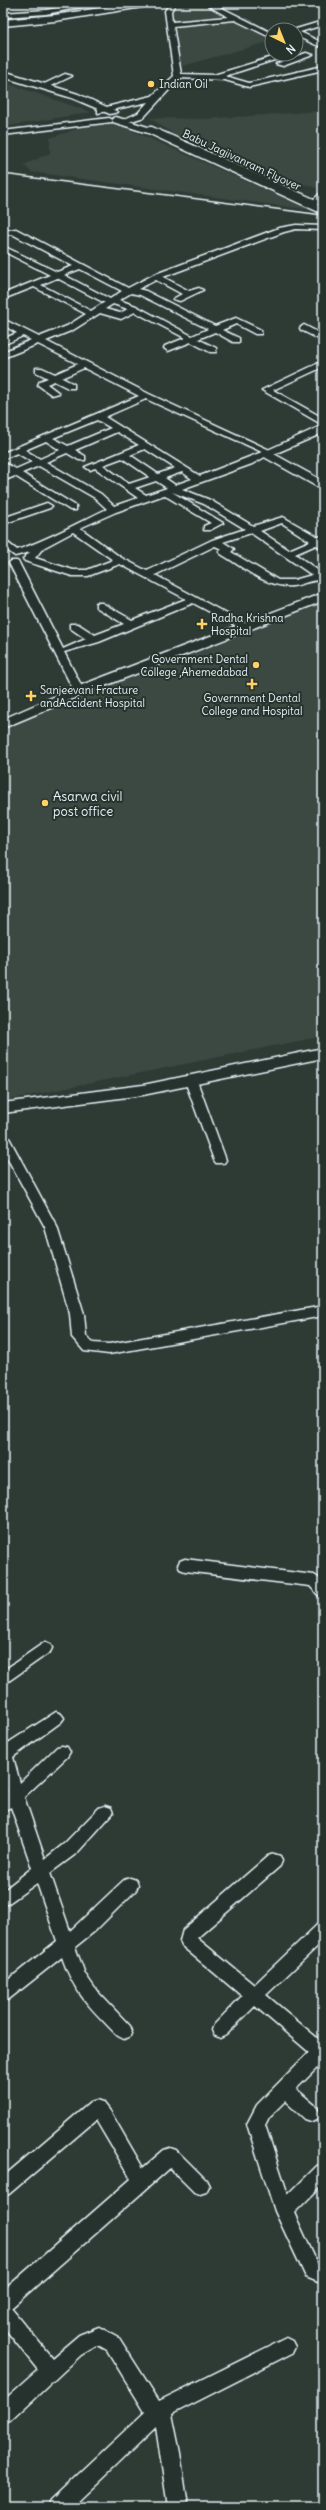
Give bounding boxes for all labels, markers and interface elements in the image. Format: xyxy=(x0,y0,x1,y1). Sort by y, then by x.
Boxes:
north arrow xyxy=(264,22,304,62)
text: N xyxy=(283,42,298,57)
place label: Indian Oil xyxy=(159,77,208,91)
marker: Indian Oil xyxy=(146,79,156,89)
street label: Babu Jagjivanram Flyover xyxy=(180,126,304,194)
place label: Radha Krishna Hospital xyxy=(211,611,284,638)
marker: Radha Krishna Hospital xyxy=(196,618,208,630)
place label: Government Dental College ,Ahemedabad xyxy=(140,652,249,679)
marker: Government Dental College ,Ahemedabad xyxy=(251,660,261,670)
marker: Government Dental College and Hospital xyxy=(246,678,258,690)
place label: Sanjeevani Fracture andAccident Hospital xyxy=(40,683,145,710)
marker: Sanjeevani Fracture andAccident Hospital xyxy=(25,690,37,702)
place label: Government Dental College and Hospital xyxy=(202,691,302,718)
place label: Asarwa civil post office xyxy=(53,788,122,820)
marker: Asarwa civil post office xyxy=(40,798,50,808)

